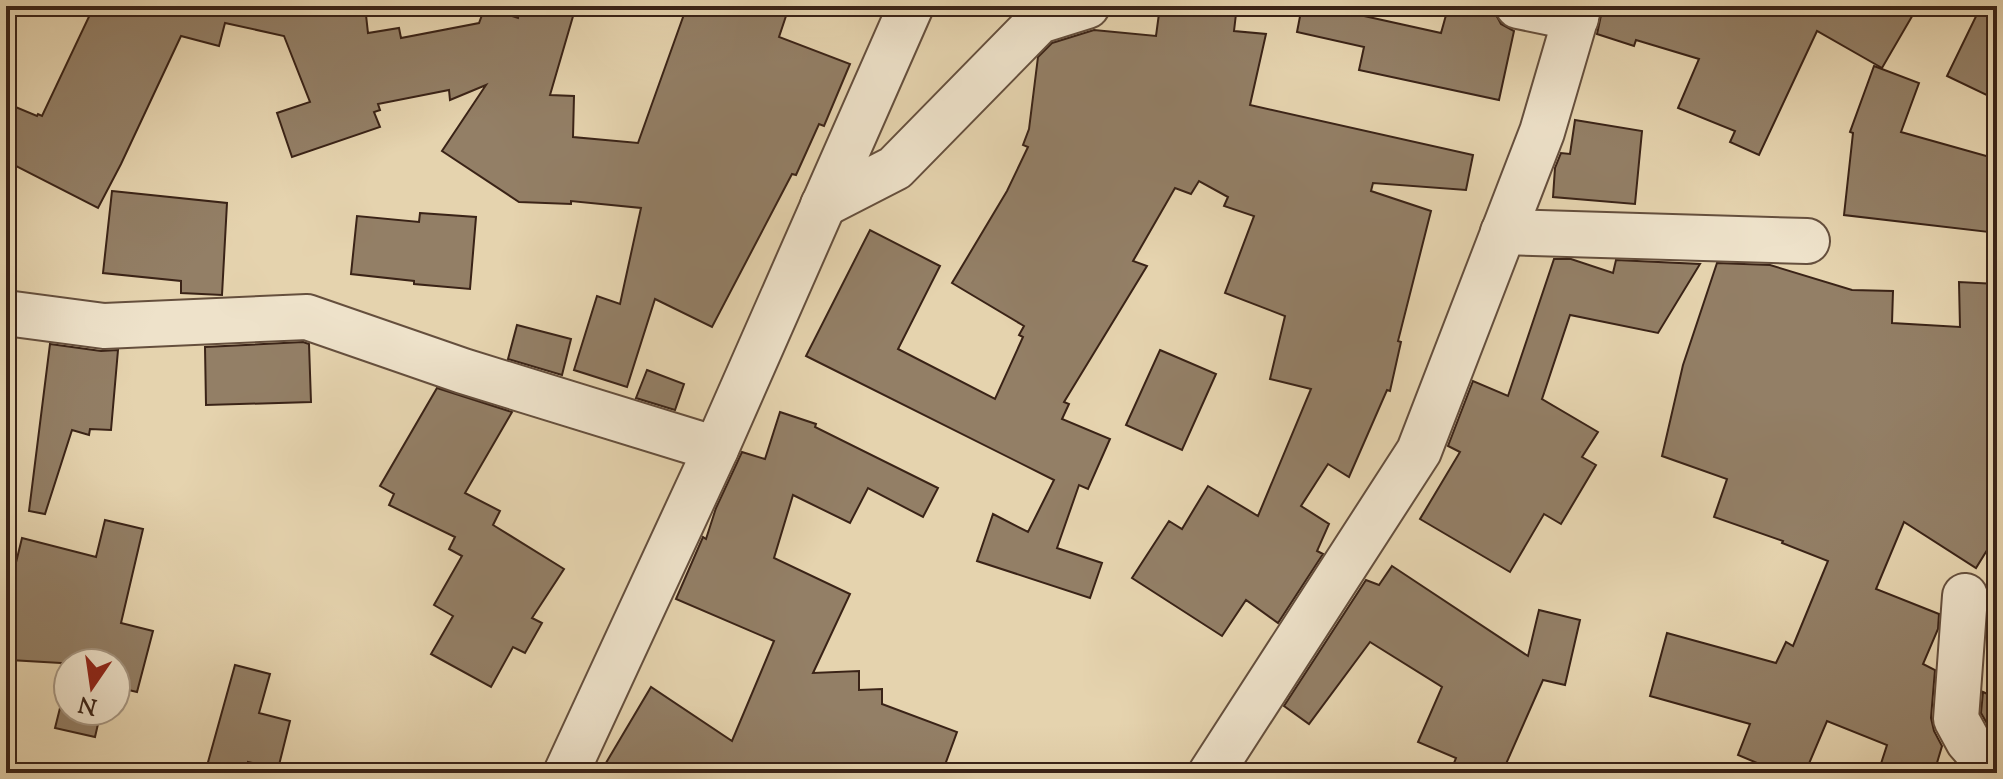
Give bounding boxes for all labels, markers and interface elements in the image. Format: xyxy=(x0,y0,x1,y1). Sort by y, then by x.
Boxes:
north arrow xyxy=(52,647,132,727)
text: N xyxy=(76,686,100,721)

